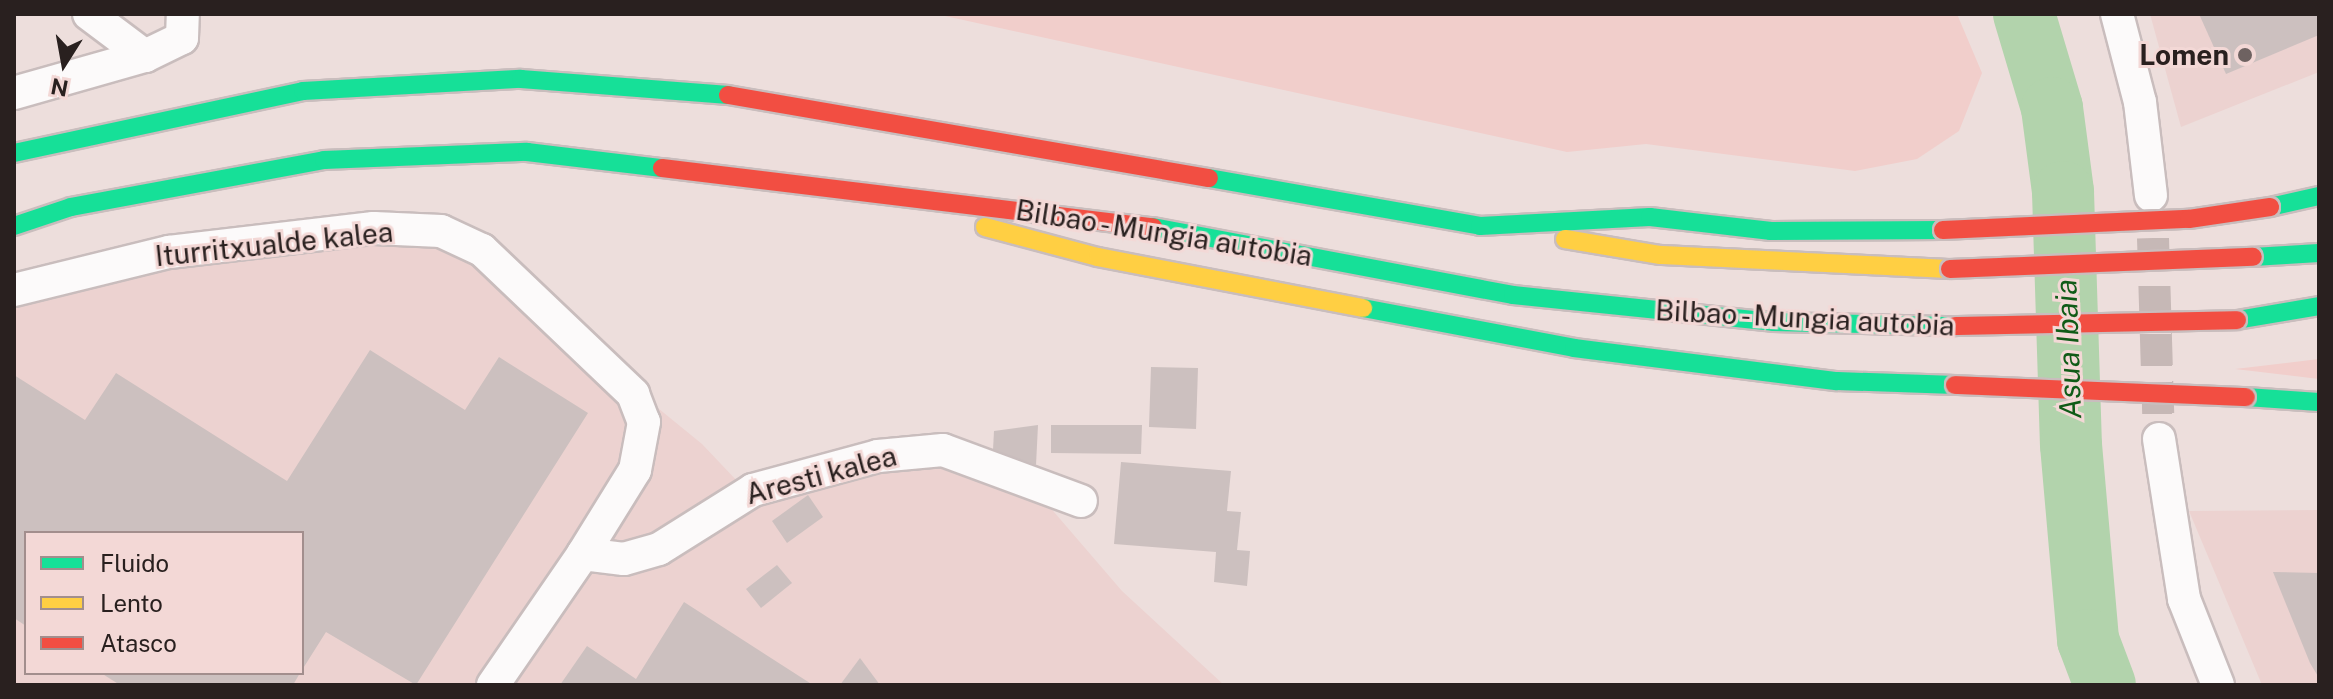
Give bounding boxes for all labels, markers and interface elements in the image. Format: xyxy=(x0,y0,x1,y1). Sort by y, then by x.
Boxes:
north arrow xyxy=(24,24,104,104)
place label: Lomen xyxy=(2139,38,2229,72)
marker: Lomen xyxy=(2236,46,2254,64)
text: N xyxy=(48,73,70,102)
street label: Bilbao - Mungia autobia xyxy=(1010,192,1318,274)
street label: Iturritxualde kalea xyxy=(153,215,395,273)
water label: Asua Ibaia xyxy=(2048,279,2088,419)
street label: Bilbao - Mungia autobia xyxy=(1651,293,1959,343)
street label: Aresti kalea xyxy=(742,439,900,511)
legend xyxy=(24,531,304,675)
text: Fluido xyxy=(100,549,169,577)
text: Lento xyxy=(100,589,163,617)
text: Atasco xyxy=(100,629,177,657)

